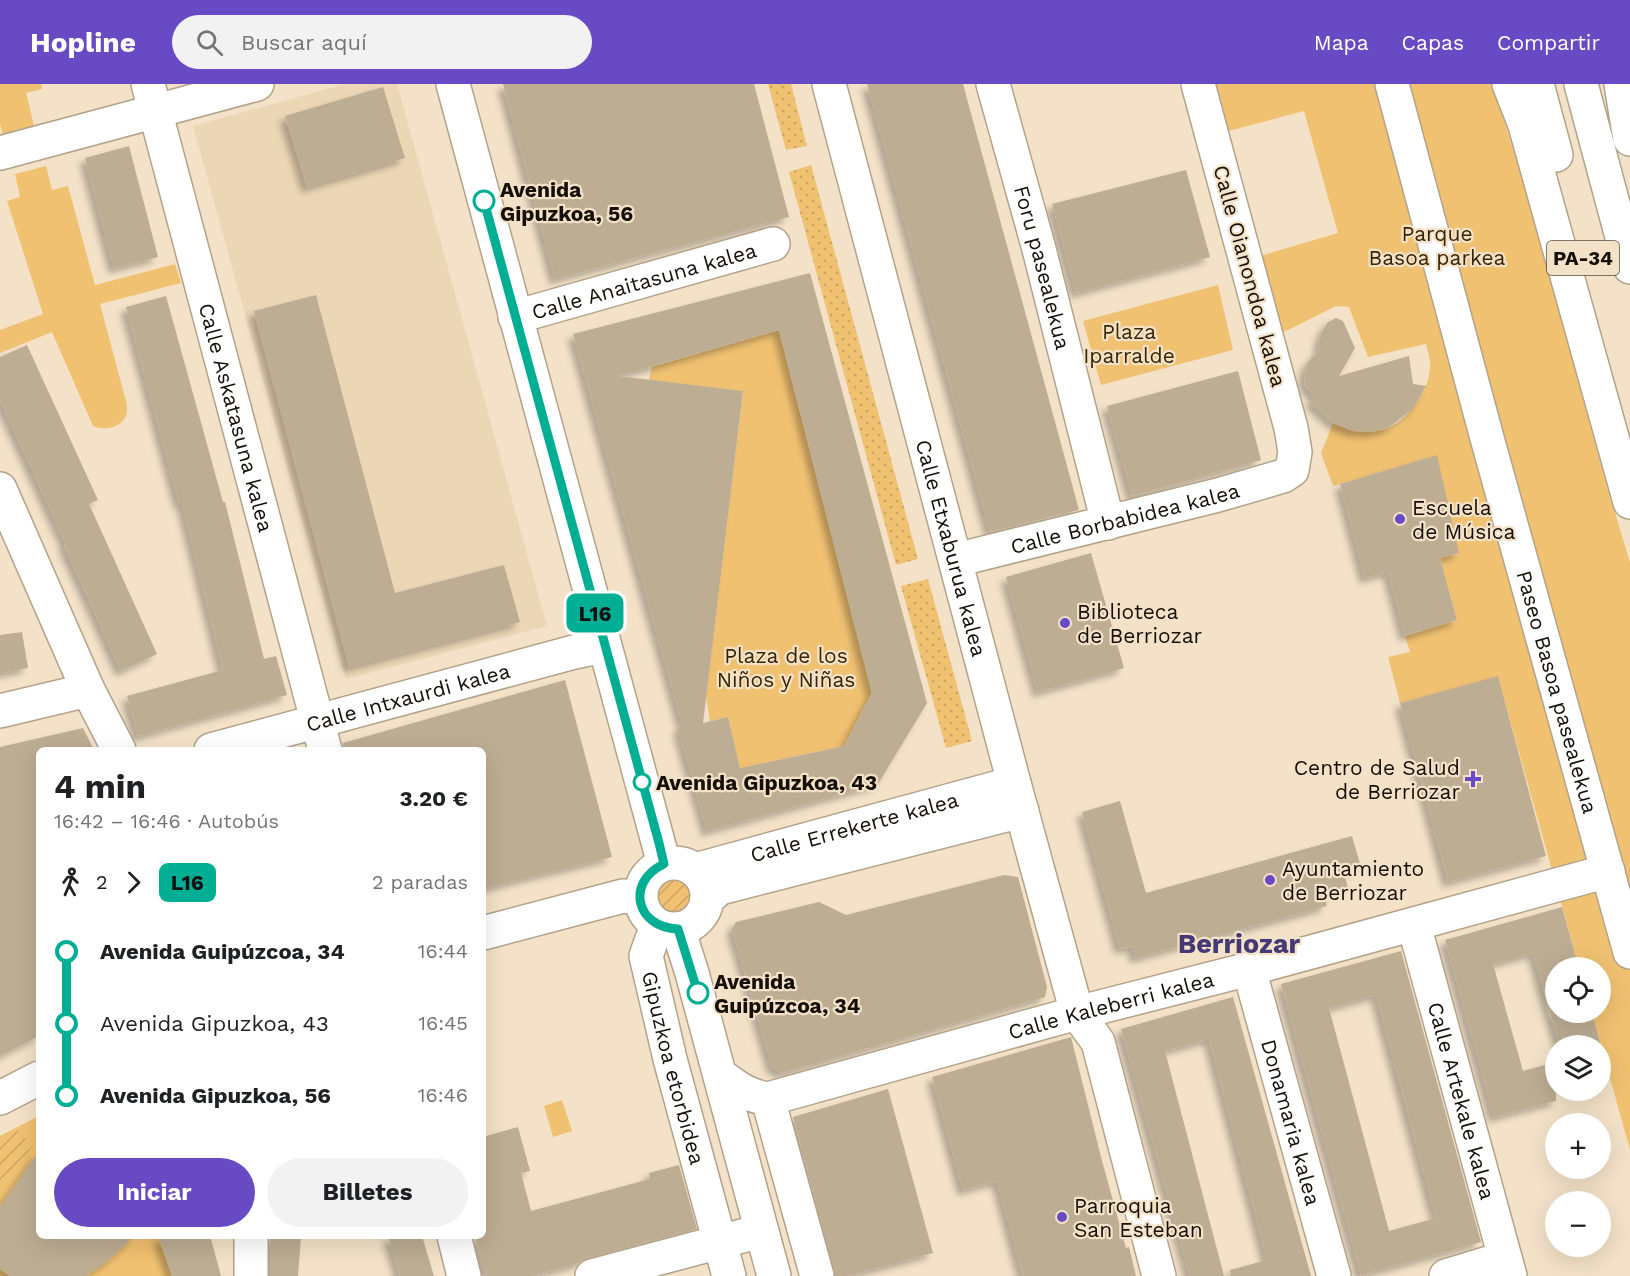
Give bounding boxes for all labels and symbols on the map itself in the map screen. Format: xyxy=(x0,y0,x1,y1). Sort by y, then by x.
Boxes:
street label: Calle Oianondoa kalea xyxy=(1208,162,1292,390)
place label: Avenida Gipuzkoa, 56 xyxy=(500,177,633,226)
street label: Foru pasealekua xyxy=(1009,183,1076,352)
marker: Avenida Gipuzkoa, 56 xyxy=(473,190,495,212)
park label: Parque Basoa parkea xyxy=(1369,221,1506,270)
street label: Calle Anaitasuna kalea xyxy=(529,237,759,324)
road number: PA-34 xyxy=(1547,241,1619,275)
street label: Calle Askatasuna kalea xyxy=(194,300,279,535)
park label: Plaza Iparralde xyxy=(1083,319,1175,368)
street label: Calle Etxaburua kalea xyxy=(911,437,993,659)
street label: Calle Borbabidea kalea xyxy=(1008,477,1242,559)
place label: Escuela de Música xyxy=(1412,495,1516,544)
marker: Escuela de Música xyxy=(1393,512,1407,526)
street label: Paseo Basoa pasealekua xyxy=(1512,568,1603,816)
line badge: L16 xyxy=(560,594,630,632)
place label: Biblioteca de Berriozar xyxy=(1077,599,1203,648)
marker: Biblioteca de Berriozar xyxy=(1058,616,1072,630)
park label: Plaza de los Niños y Niñas xyxy=(717,643,855,692)
street label: Calle Intxaurdi kalea xyxy=(303,657,513,736)
place label: Centro de Salud de Berriozar xyxy=(1294,755,1460,804)
place label: Avenida Gipuzkoa, 43 xyxy=(656,770,877,795)
marker: Centro de Salud de Berriozar xyxy=(1464,770,1482,788)
marker: Avenida Gipuzkoa, 43 xyxy=(633,773,651,791)
street label: Calle Errekerte kalea xyxy=(747,786,961,867)
place label: Ayuntamiento de Berriozar xyxy=(1282,856,1424,905)
marker: Ayuntamiento de Berriozar xyxy=(1263,873,1277,887)
district label: Berriozar xyxy=(1178,928,1301,960)
street label: Calle Kaleberri kalea xyxy=(1005,966,1217,1044)
street label: Gipuzkoa etorbidea xyxy=(637,969,711,1167)
place label: Avenida Guipúzcoa, 34 xyxy=(714,969,860,1018)
marker: Avenida Guipúzcoa, 34 xyxy=(687,982,709,1004)
street label: Calle Artekale kalea xyxy=(1423,999,1501,1202)
street label: Donamaria kalea xyxy=(1257,1036,1326,1208)
place label: Parroquia San Esteban xyxy=(1074,1193,1203,1242)
marker: Parroquia San Esteban xyxy=(1055,1210,1069,1224)

